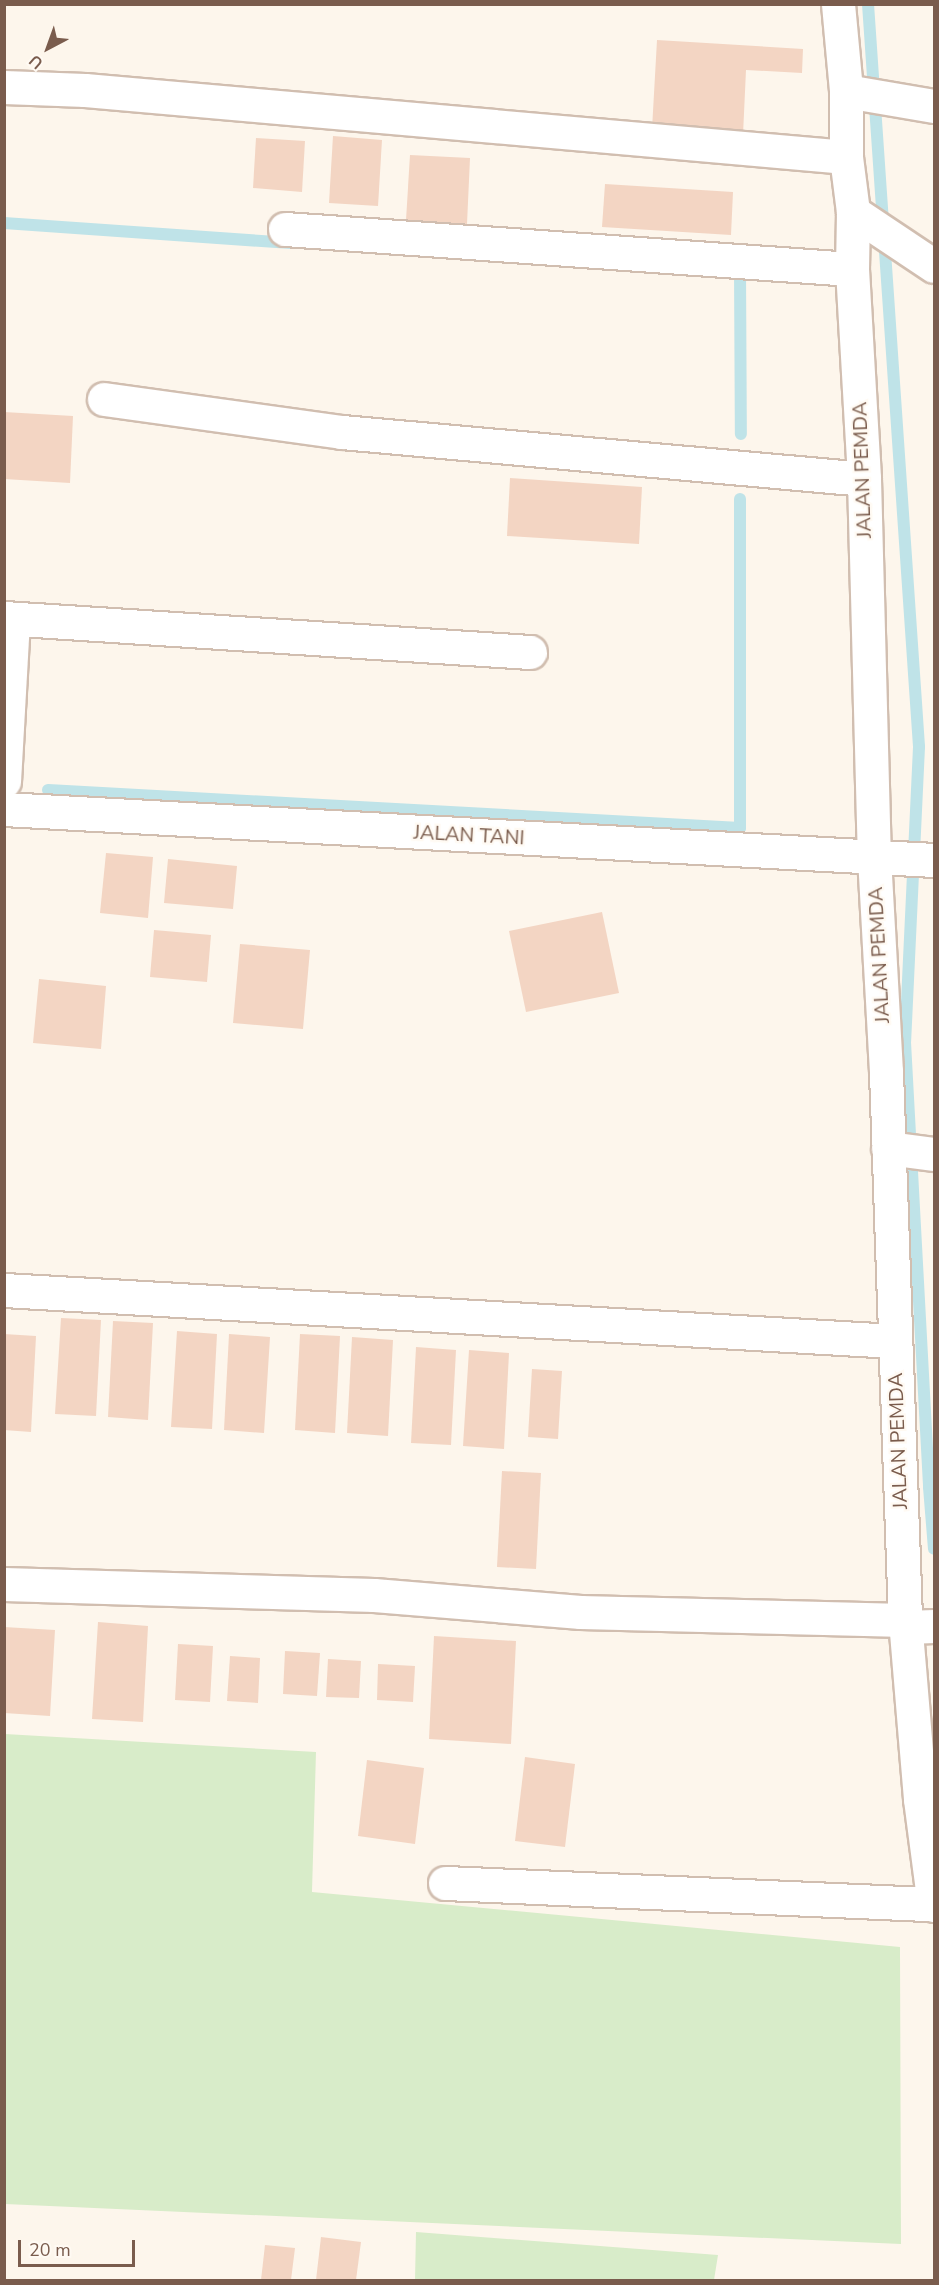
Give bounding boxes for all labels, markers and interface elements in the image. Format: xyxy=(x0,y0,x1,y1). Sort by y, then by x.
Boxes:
north arrow xyxy=(18,18,78,78)
text: U xyxy=(25,49,48,74)
street label: JALAN PEMDA xyxy=(848,401,876,539)
street label: JALAN TANI xyxy=(413,820,525,850)
street label: JALAN PEMDA xyxy=(863,886,895,1024)
street label: JALAN PEMDA xyxy=(884,1372,912,1510)
scale bar xyxy=(21,2228,138,2266)
text: 20 m xyxy=(29,2238,71,2262)

